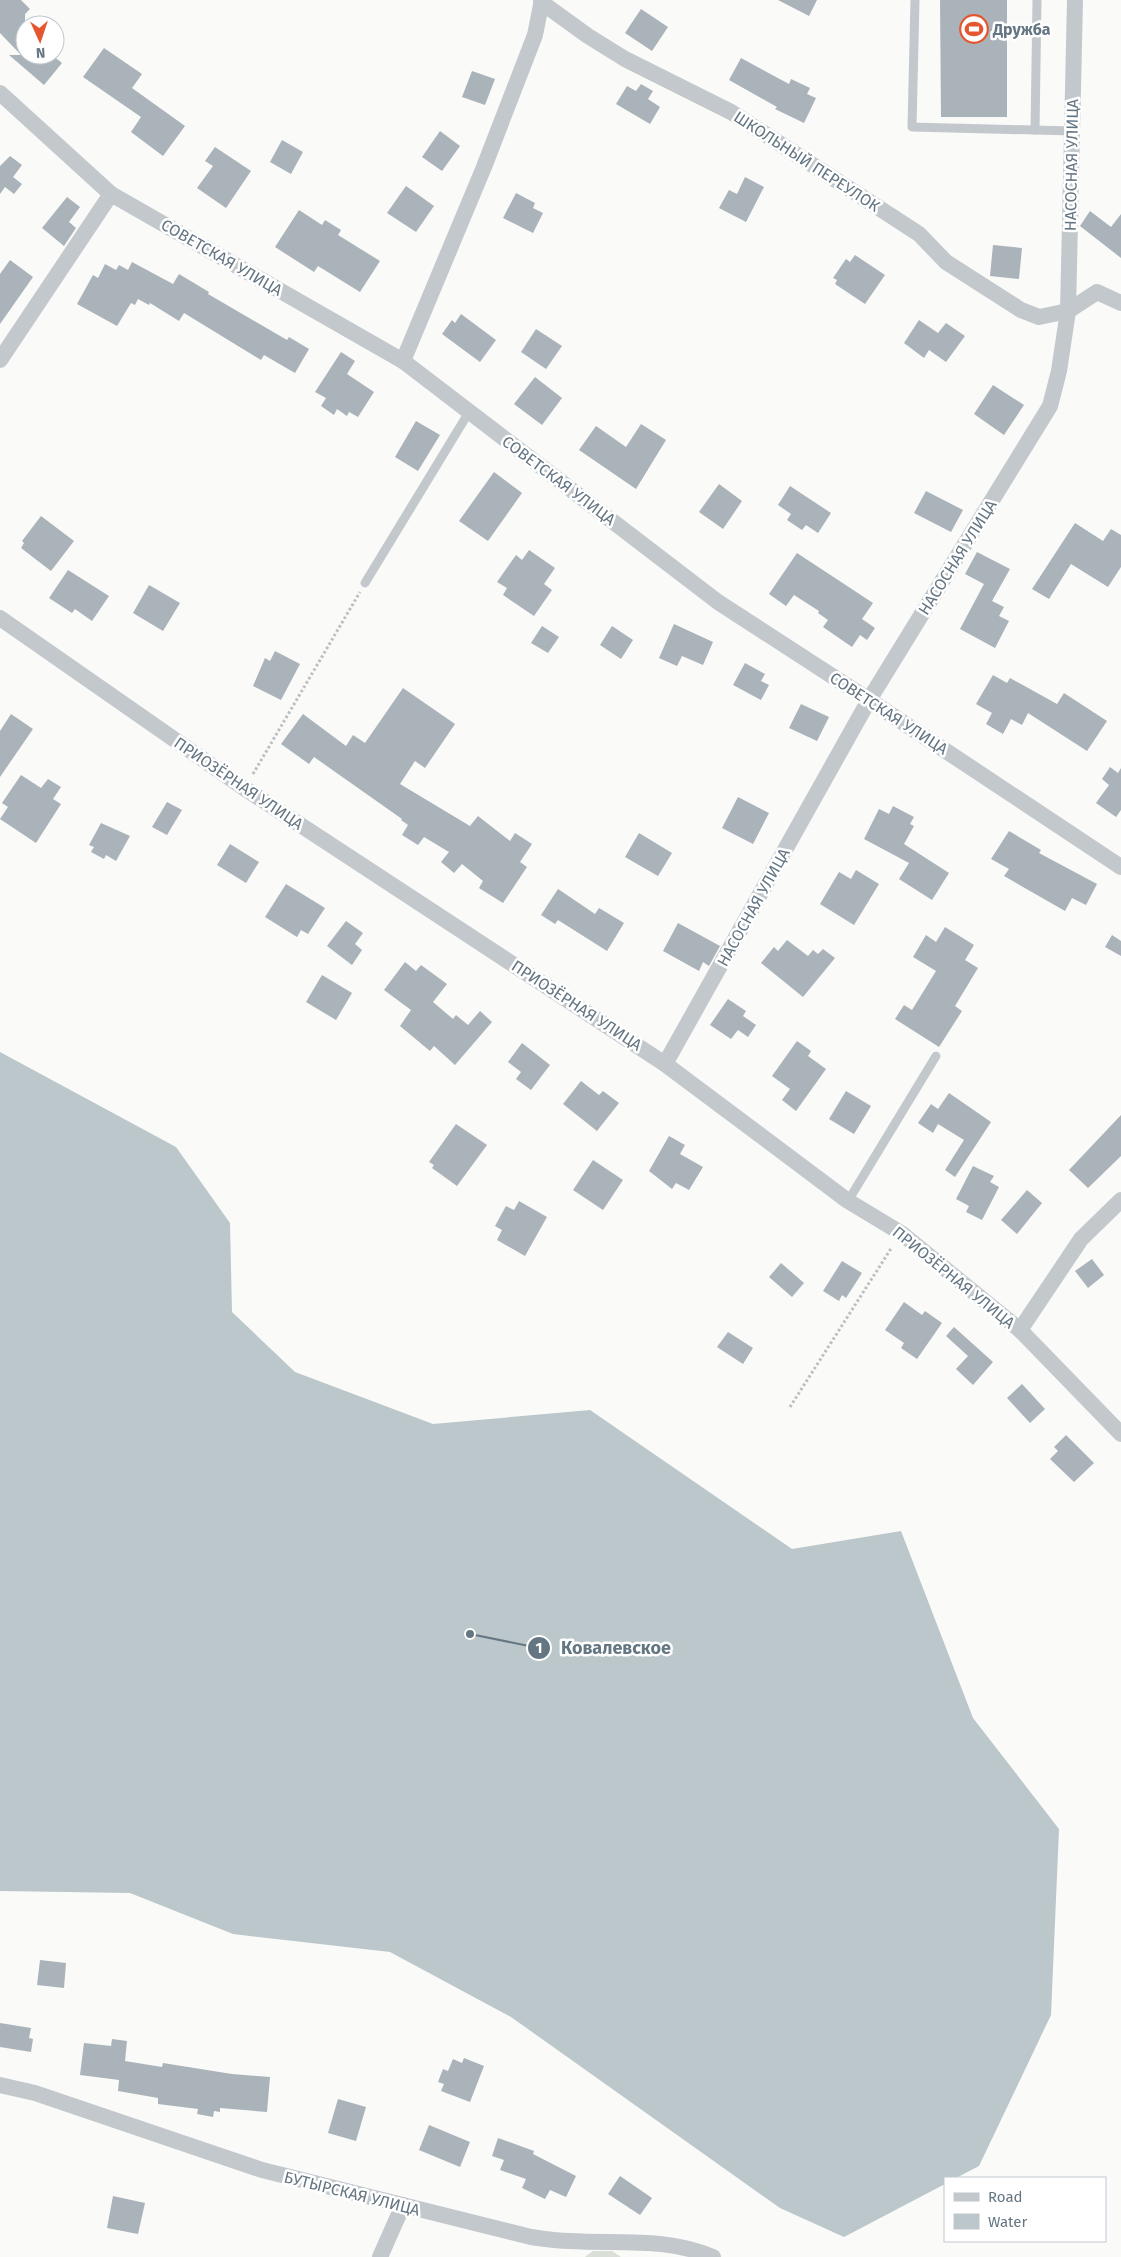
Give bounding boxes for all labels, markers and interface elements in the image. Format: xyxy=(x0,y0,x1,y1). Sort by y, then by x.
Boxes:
sports icon: Дружба xyxy=(959,14,989,44)
north arrow xyxy=(15,15,65,65)
place label: Дружба xyxy=(992,20,1051,39)
text: N xyxy=(36,44,46,61)
street label: НАСОСНАЯ УЛИЦА xyxy=(1061,98,1082,231)
street label: ШКОЛЬНЫЙ ПЕРЕУЛОК xyxy=(730,107,884,216)
street label: СОВЕТСКАЯ УЛИЦА xyxy=(158,215,286,300)
street label: СОВЕТСКАЯ УЛИЦА xyxy=(498,432,620,530)
street label: НАСОСНАЯ УЛИЦА xyxy=(914,496,1001,618)
street label: СОВЕТСКАЯ УЛИЦА xyxy=(826,668,952,759)
street label: ПРИОЗЁРНАЯ УЛИЦА xyxy=(171,733,308,834)
street label: НАСОСНАЯ УЛИЦА xyxy=(713,844,794,970)
street label: ПРИОЗЁРНАЯ УЛИЦА xyxy=(508,956,646,1055)
street label: ПРИОЗЁРНАЯ УЛИЦА xyxy=(889,1222,1019,1333)
callout: Ковалевское xyxy=(526,1632,681,1665)
text: Ковалевское xyxy=(561,1637,671,1659)
text: 1 xyxy=(536,1639,542,1657)
street label: БУТЫРСКАЯ УЛИЦА xyxy=(282,2167,423,2220)
legend xyxy=(944,2177,1106,2242)
text: Road xyxy=(988,2188,1023,2206)
text: Water xyxy=(988,2213,1027,2231)

